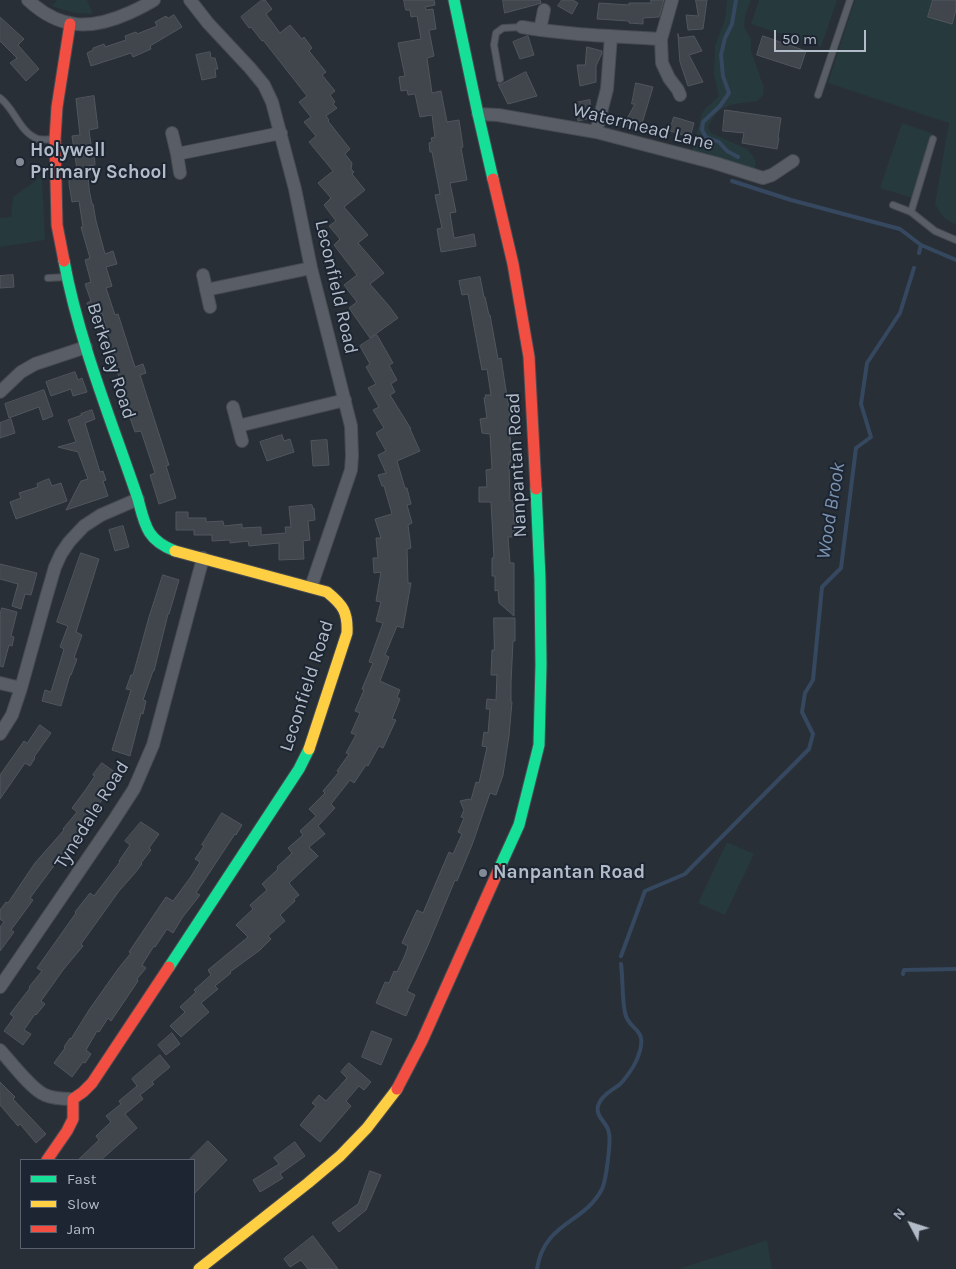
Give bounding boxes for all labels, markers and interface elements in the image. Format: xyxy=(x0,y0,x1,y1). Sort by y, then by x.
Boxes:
scale bar xyxy=(776,20,868,52)
text: 50 m xyxy=(782,30,817,48)
street label: Watermead Lane xyxy=(570,98,716,156)
place label: Holywell Primary School xyxy=(30,140,167,184)
marker: Holywell Primary School xyxy=(14,156,26,168)
street label: Leconfield Road xyxy=(309,218,363,356)
street label: Berkeley Road xyxy=(81,300,141,422)
street label: Nanpantan Road xyxy=(502,392,532,538)
water label: Wood Brook xyxy=(811,461,851,561)
street label: Leconfield Road xyxy=(275,617,339,755)
street label: Tynedale Road xyxy=(50,757,134,873)
place label: Nanpantan Road xyxy=(493,862,645,884)
marker: Nanpantan Road xyxy=(477,867,489,879)
legend xyxy=(20,1159,195,1249)
text: Fast xyxy=(67,1170,96,1188)
text: Slow xyxy=(67,1195,99,1213)
north arrow xyxy=(886,1199,936,1249)
text: N xyxy=(889,1205,909,1223)
text: Jam xyxy=(67,1220,95,1238)

